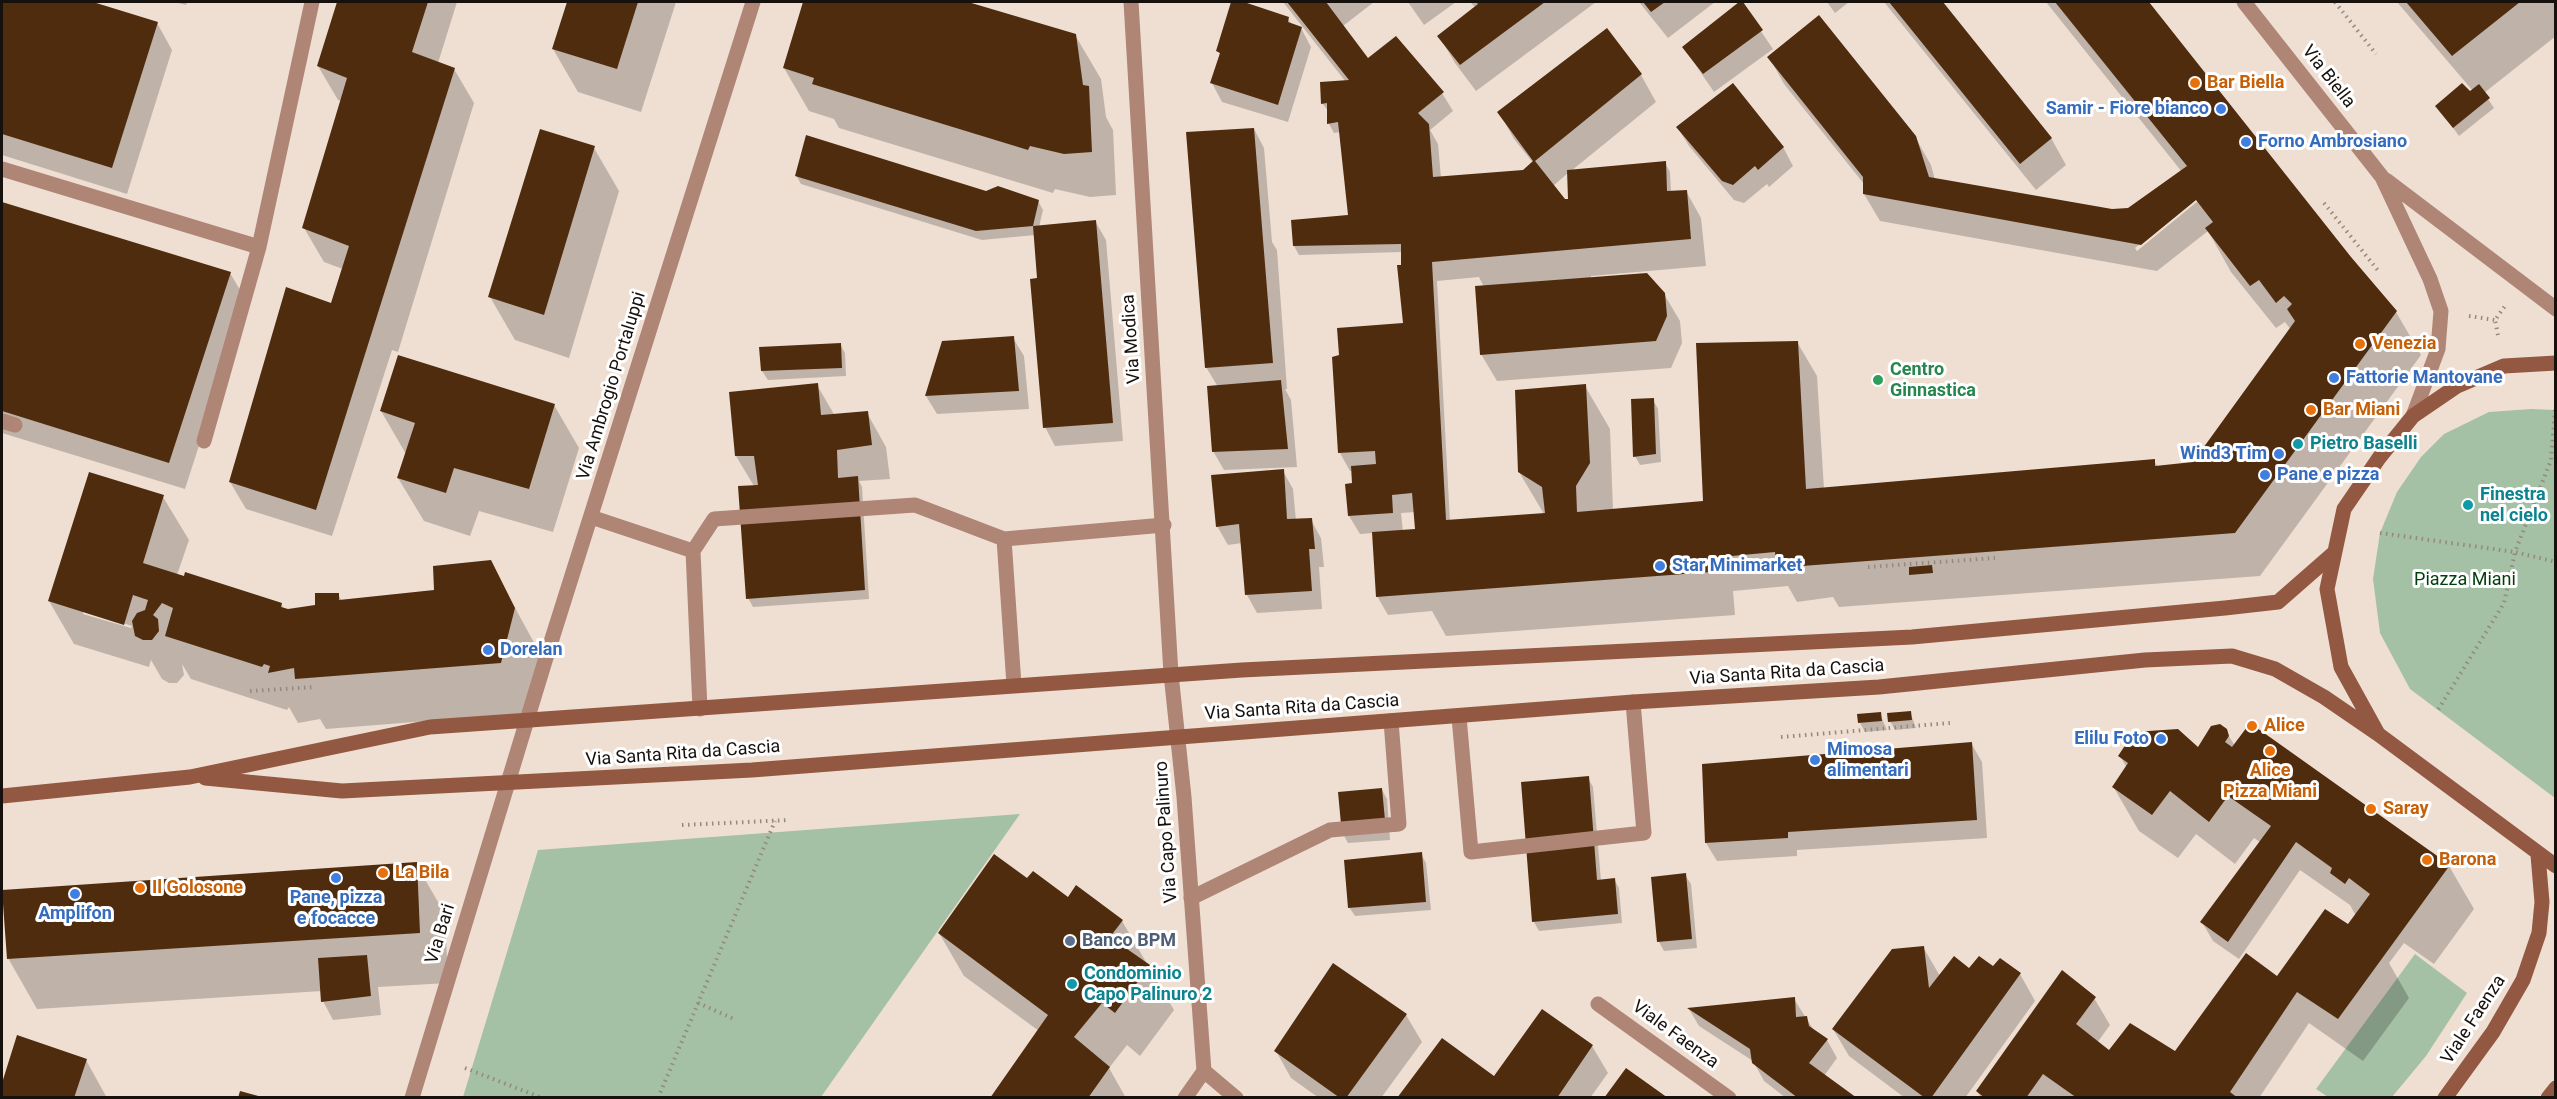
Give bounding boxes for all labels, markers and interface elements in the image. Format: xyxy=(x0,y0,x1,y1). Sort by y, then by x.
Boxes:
street label: Via Biella xyxy=(2297,41,2359,113)
place label: Bar Biella xyxy=(2207,72,2284,94)
marker: Bar Biella xyxy=(2188,76,2202,90)
place label: Samir - Fiore bianco xyxy=(2046,98,2209,120)
marker: Samir - Fiore bianco xyxy=(2214,102,2228,116)
place label: Forno Ambrosiano xyxy=(2258,131,2407,153)
marker: Forno Ambrosiano xyxy=(2239,135,2253,149)
street label: Via Ambrogio Portaluppi xyxy=(573,289,651,483)
street label: Via Modica xyxy=(1118,293,1146,385)
place label: Venezia xyxy=(2372,333,2436,355)
marker: Venezia xyxy=(2353,337,2367,351)
place label: Centro Ginnastica xyxy=(1890,359,1976,401)
place label: Fattorie Mantovane xyxy=(2346,367,2503,389)
marker: Fattorie Mantovane xyxy=(2327,371,2341,385)
marker: Centro Ginnastica xyxy=(1871,373,1885,387)
place label: Bar Miani xyxy=(2323,399,2400,421)
marker: Bar Miani xyxy=(2304,403,2318,417)
place label: Pietro Baselli xyxy=(2310,433,2418,455)
marker: Pietro Baselli xyxy=(2291,437,2305,451)
place label: Wind3 Tim xyxy=(2180,443,2267,465)
marker: Wind3 Tim xyxy=(2272,447,2286,461)
place label: Pane e pizza xyxy=(2277,464,2379,486)
marker: Pane e pizza xyxy=(2258,468,2272,482)
place label: Finestra nel cielo xyxy=(2480,484,2548,526)
marker: Finestra nel cielo xyxy=(2461,498,2475,512)
place label: Star Minimarket xyxy=(1672,555,1802,577)
marker: Star Minimarket xyxy=(1653,559,1667,573)
park label: Piazza Miani xyxy=(2414,569,2516,591)
place label: Dorelan xyxy=(500,639,562,661)
marker: Dorelan xyxy=(481,643,495,657)
street label: Via Santa Rita da Cascia xyxy=(1689,655,1885,691)
street label: Via Santa Rita da Cascia xyxy=(1204,690,1400,726)
place label: Alice xyxy=(2264,715,2305,737)
marker: Alice xyxy=(2245,719,2259,733)
place label: Elilu Foto xyxy=(2074,728,2149,750)
marker: Elilu Foto xyxy=(2154,732,2168,746)
street label: Via Santa Rita da Cascia xyxy=(585,736,781,772)
place label: Mimosa alimentari xyxy=(1827,739,1909,782)
marker: Alice Pizza Miani xyxy=(2263,744,2277,758)
marker: Mimosa alimentari xyxy=(1808,753,1822,767)
street label: Via Capo Palinuro xyxy=(1151,760,1183,904)
place label: Alice Pizza Miani xyxy=(2223,760,2317,802)
place label: Saray xyxy=(2383,798,2429,820)
marker: Saray xyxy=(2364,802,2378,816)
place label: Barona xyxy=(2439,849,2496,871)
marker: Barona xyxy=(2420,853,2434,867)
place label: La Bila xyxy=(395,862,449,884)
marker: La Bila xyxy=(376,866,390,880)
marker: Pane, pizza e focacce xyxy=(329,871,343,885)
place label: Il Golosone xyxy=(152,877,243,899)
marker: Il Golosone xyxy=(133,881,147,895)
marker: Amplifon xyxy=(68,887,82,901)
place label: Pane, pizza e focacce xyxy=(290,887,382,930)
street label: Via Bari xyxy=(422,901,460,967)
place label: Amplifon xyxy=(38,903,112,925)
place label: Banco BPM xyxy=(1082,930,1176,952)
marker: Banco BPM xyxy=(1063,934,1077,948)
place label: Condominio Capo Palinuro 2 xyxy=(1084,963,1212,1006)
street label: Viale Faenza xyxy=(2437,971,2511,1069)
marker: Condominio Capo Palinuro 2 xyxy=(1065,977,1079,991)
street label: Viale Faenza xyxy=(1628,996,1722,1074)

